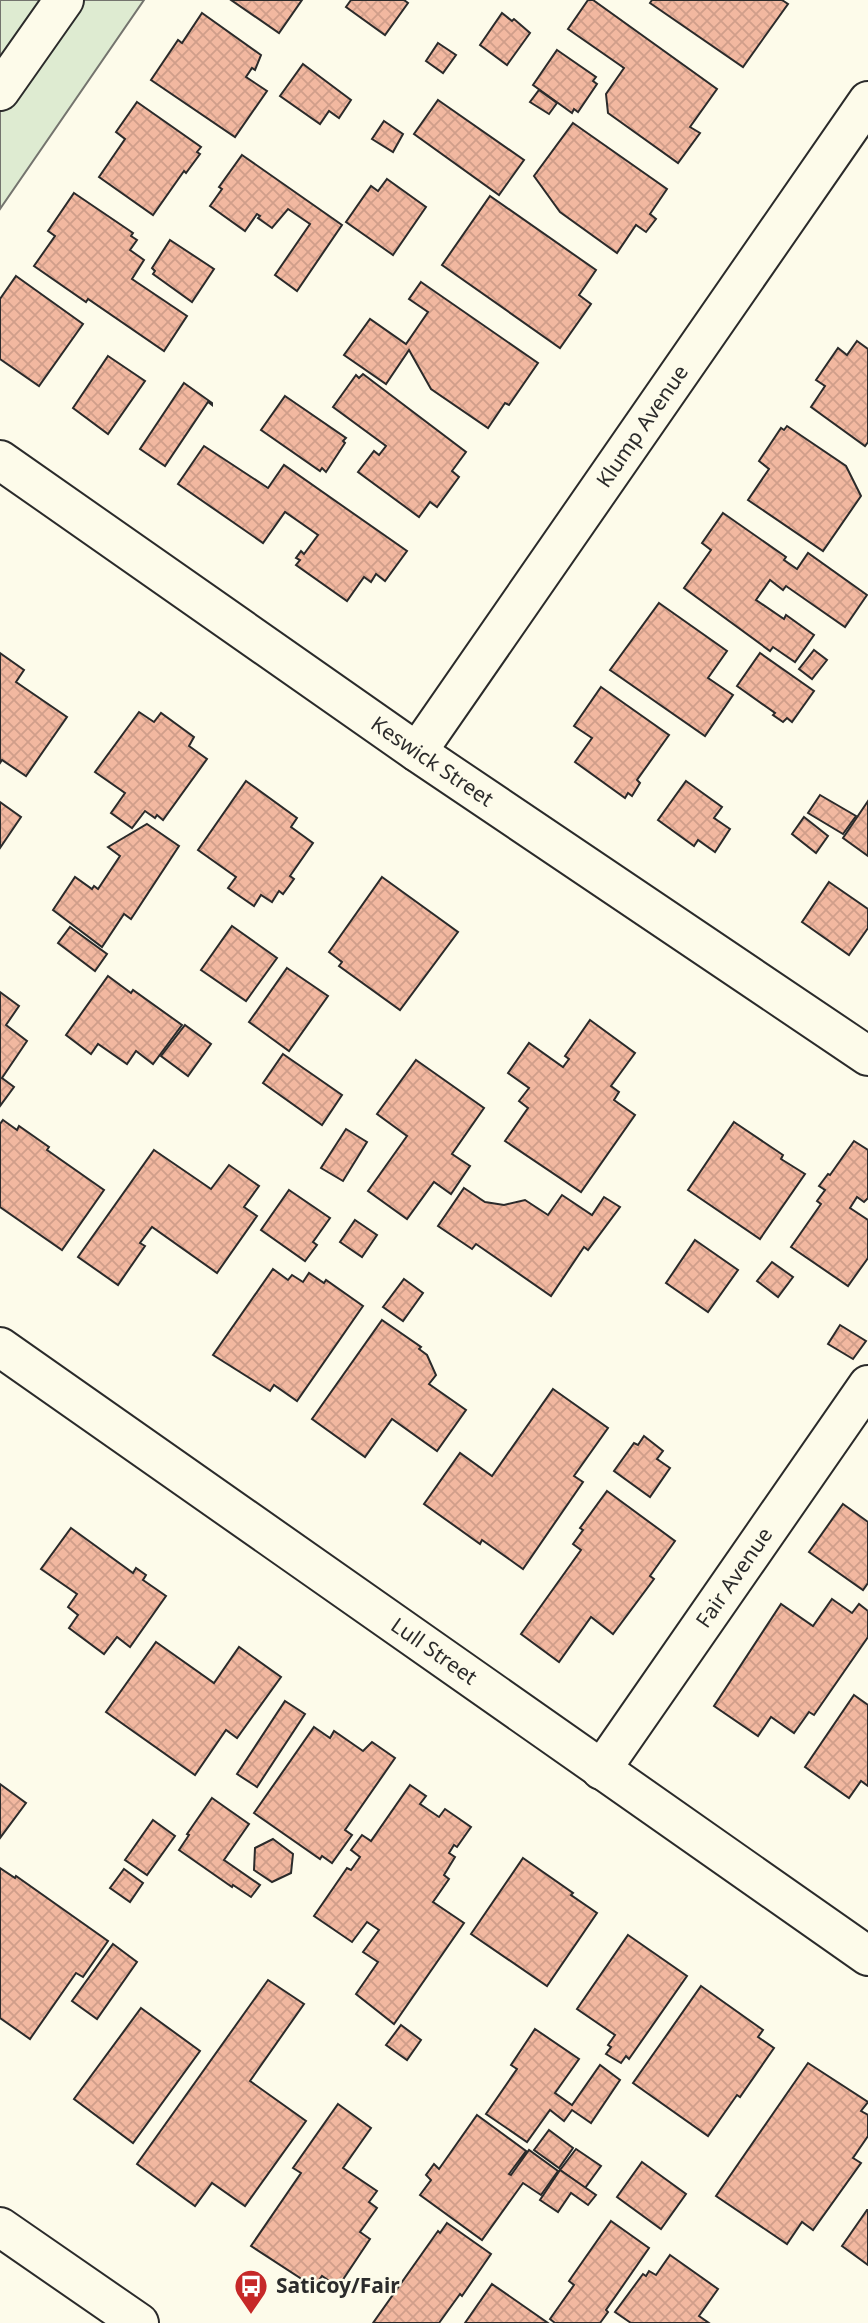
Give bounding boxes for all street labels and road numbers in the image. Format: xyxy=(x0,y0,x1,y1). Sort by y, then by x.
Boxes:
street label: Klump Avenue xyxy=(589,359,694,493)
street label: Keswick Street xyxy=(366,709,500,813)
street label: Fair Avenue xyxy=(689,1521,778,1633)
street label: Lull Street xyxy=(386,1611,483,1691)

